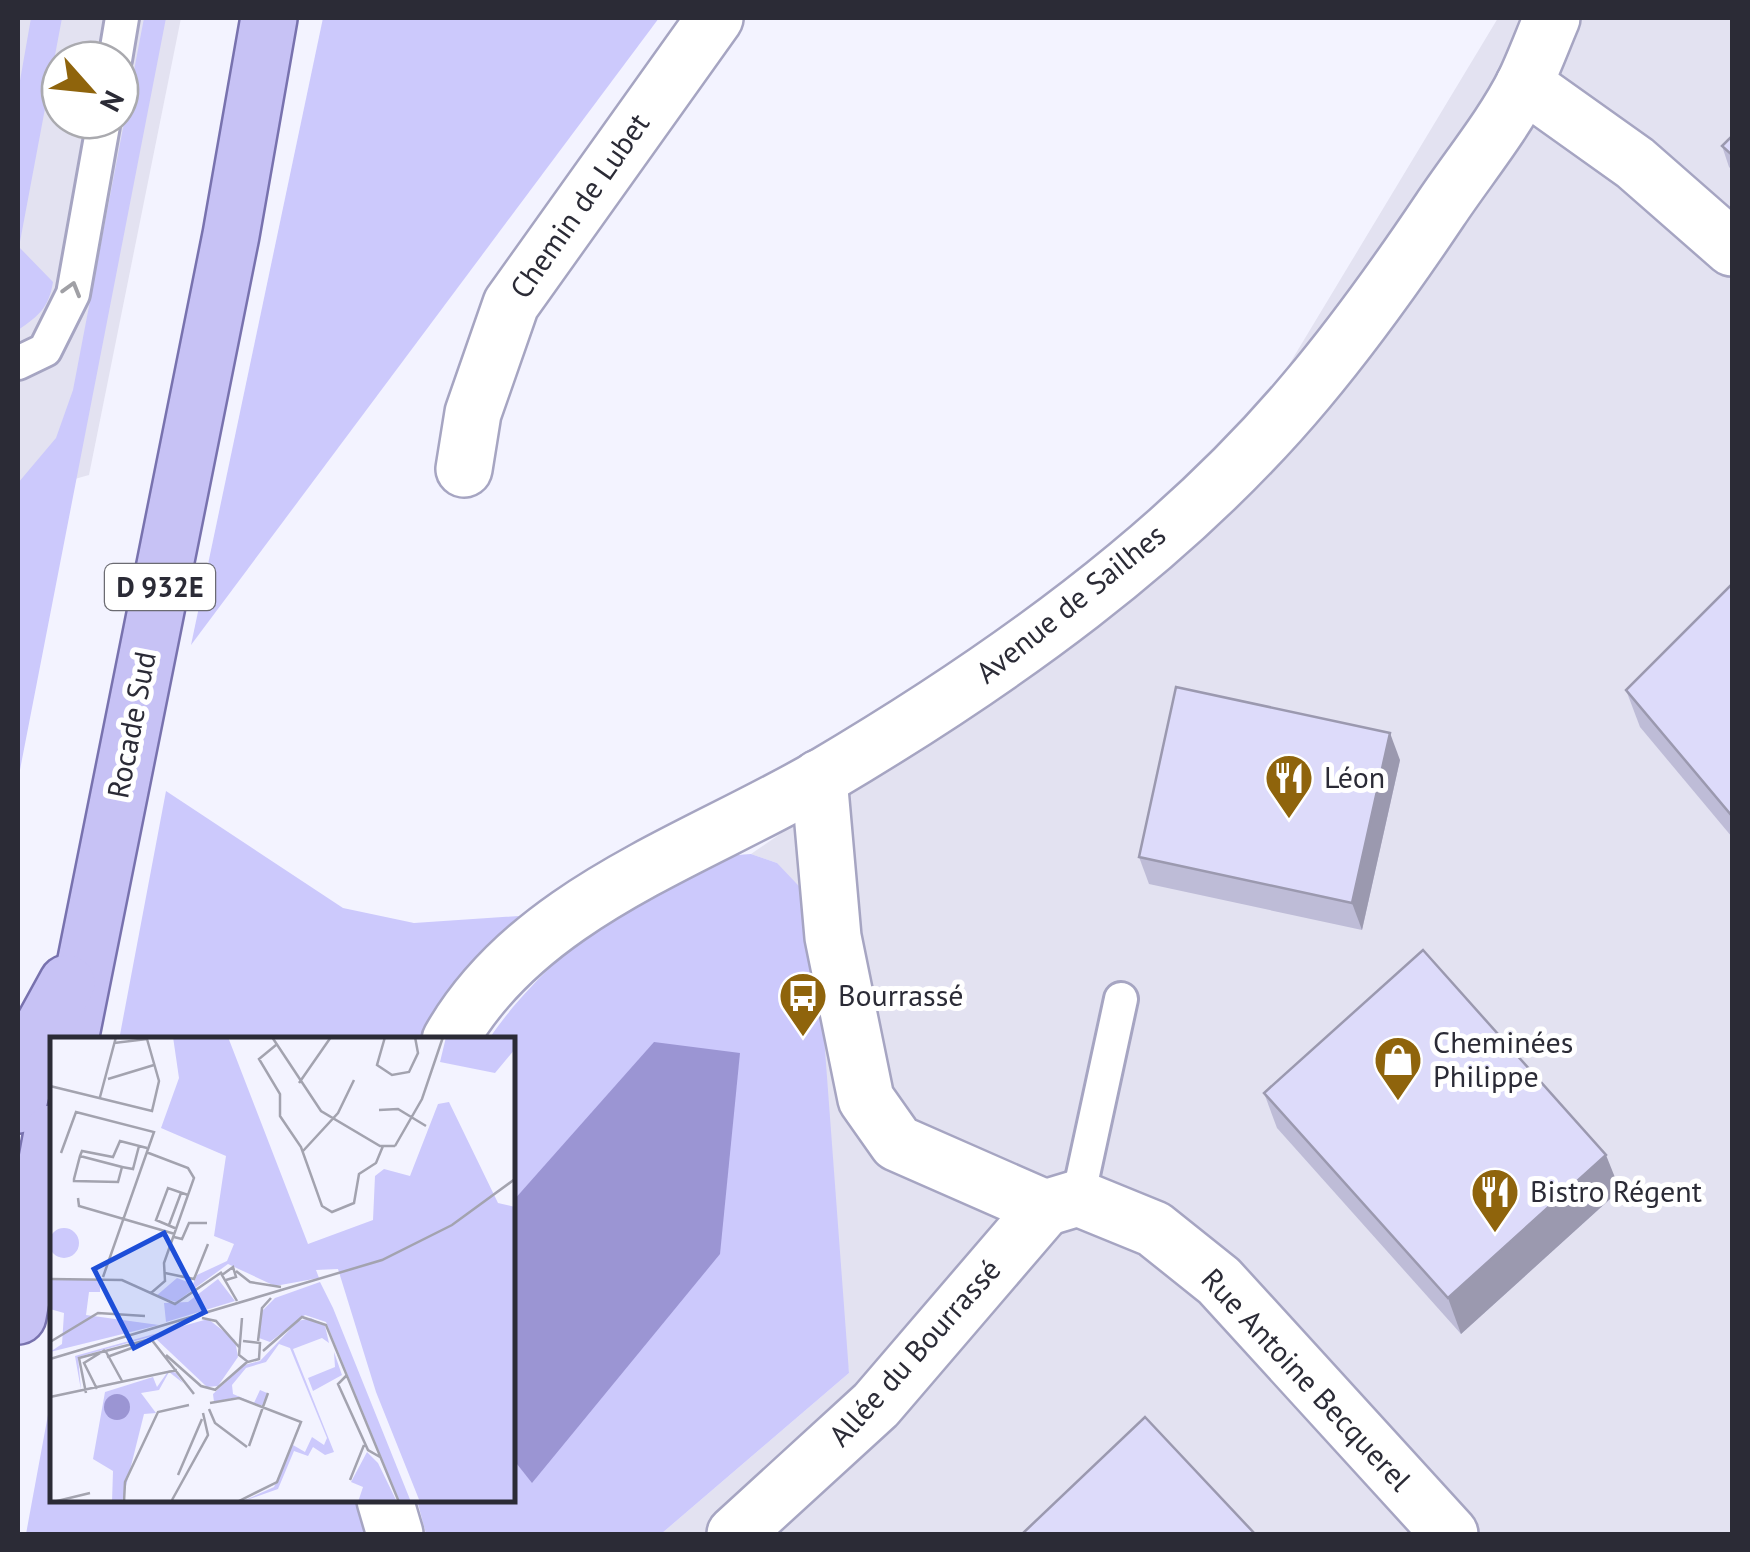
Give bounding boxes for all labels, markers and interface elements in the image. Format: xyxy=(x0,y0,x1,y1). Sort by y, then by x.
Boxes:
north arrow xyxy=(40,40,140,140)
text: N xyxy=(92,85,133,118)
street label: Chemin de Lubet xyxy=(500,105,657,305)
one-way arrow xyxy=(60,281,81,298)
street label: Avenue de Sailhes xyxy=(967,514,1173,691)
road number: D 932E xyxy=(105,564,215,610)
street label: Rocade Sud xyxy=(97,648,164,801)
restaurant icon: Léon xyxy=(1263,752,1315,820)
place label: Léon xyxy=(1324,757,1385,796)
bus stop icon: Bourrassé xyxy=(777,970,829,1038)
place label: Bourrassé xyxy=(838,975,964,1014)
place label: Cheminées Philippe xyxy=(1433,1022,1573,1095)
shop icon: Cheminées Philippe xyxy=(1372,1034,1424,1102)
inset map xyxy=(50,1037,515,1502)
restaurant icon: Bistro Régent xyxy=(1469,1166,1521,1234)
place label: Bistro Régent xyxy=(1530,1171,1702,1210)
street label: Allée du Bourrassé xyxy=(819,1250,1008,1454)
street label: Rue Antoine Becquerel xyxy=(1194,1259,1421,1499)

